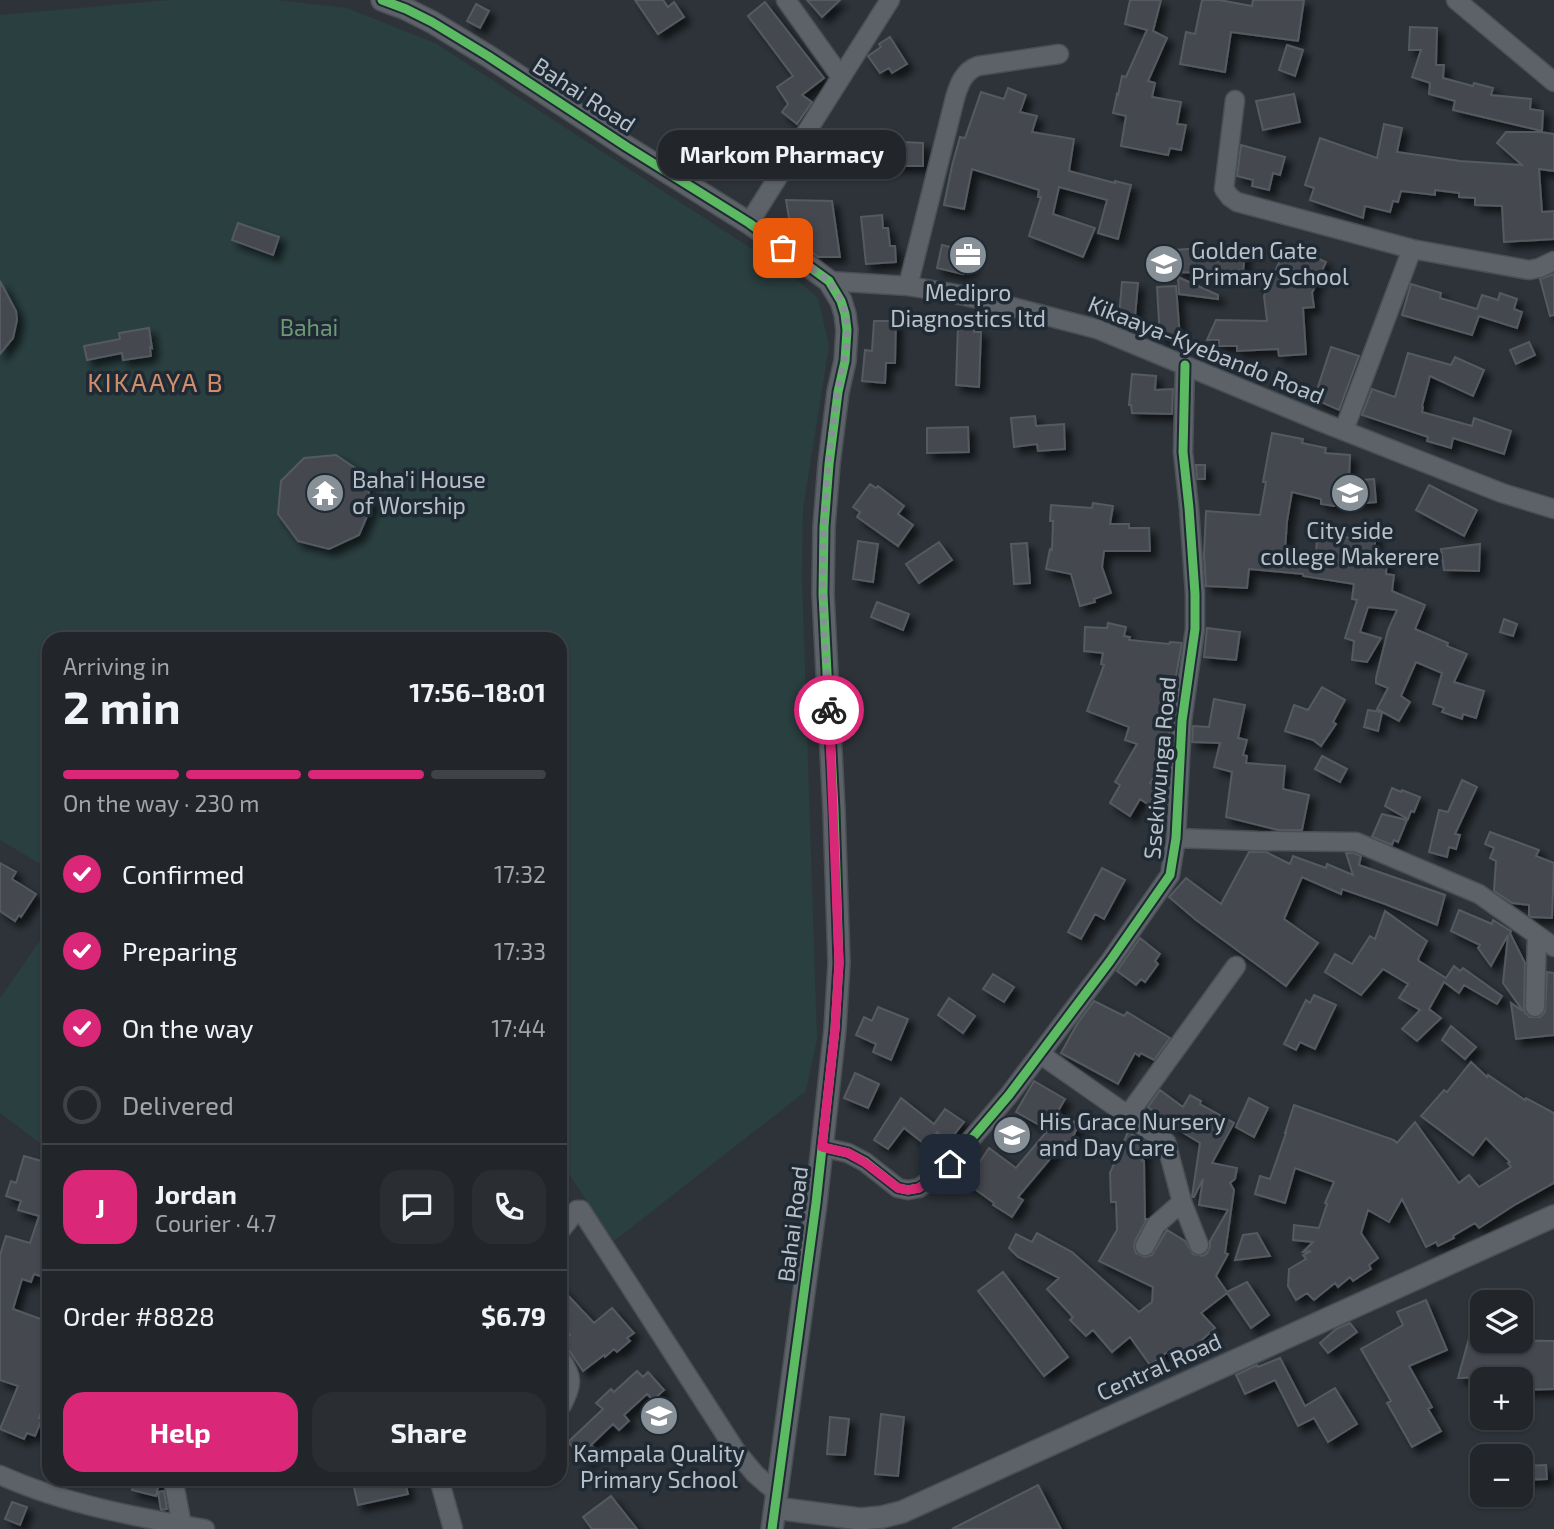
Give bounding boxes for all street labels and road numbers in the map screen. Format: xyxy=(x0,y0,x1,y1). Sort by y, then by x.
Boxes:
street label: Bahai Road xyxy=(528,51,641,138)
street label: Kikaaya-Kyebando Road xyxy=(1084,289,1328,409)
street label: Ssekiwunga Road xyxy=(1137,675,1181,860)
street label: Bahai Road xyxy=(771,1164,813,1283)
street label: Central Road xyxy=(1092,1326,1225,1406)

